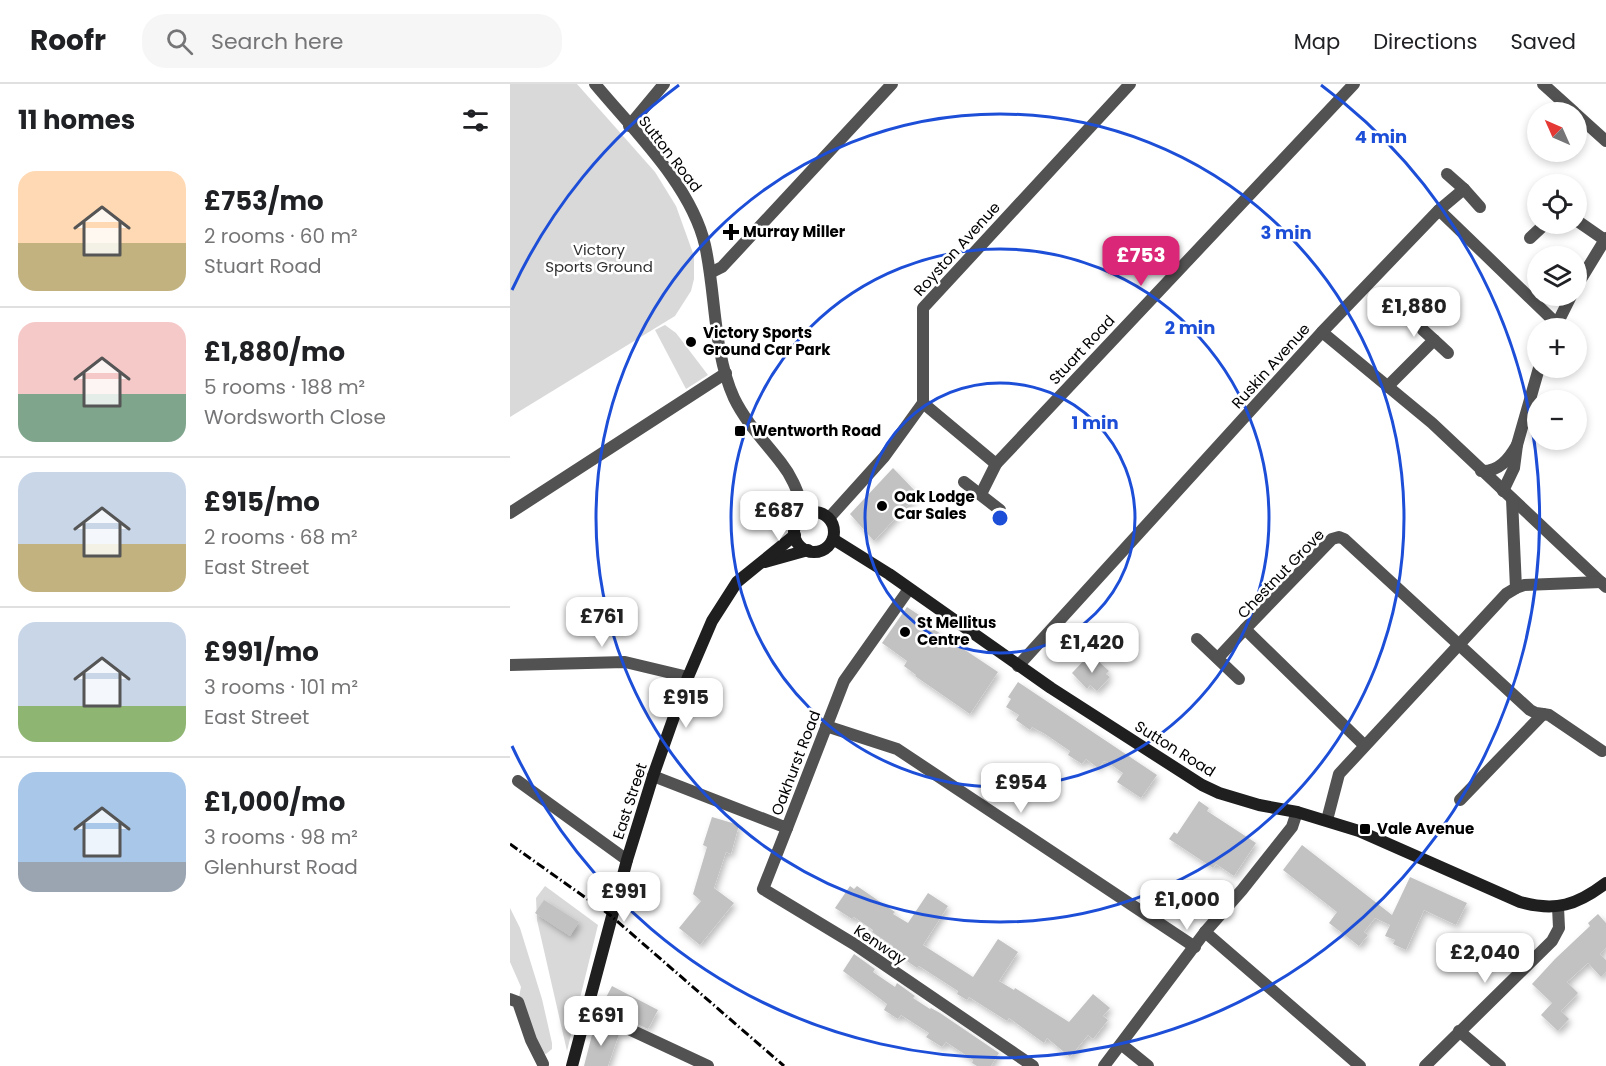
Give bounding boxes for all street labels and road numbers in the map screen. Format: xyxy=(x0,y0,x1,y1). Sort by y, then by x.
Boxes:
street label: Sutton Road xyxy=(634,111,707,196)
street label: Royston Avenue xyxy=(909,197,1005,300)
street label: Stuart Road xyxy=(1044,310,1119,389)
street label: Ruskin Avenue xyxy=(1227,319,1315,413)
street label: Chestnut Grove xyxy=(1232,524,1329,623)
street label: Oakhurst Road xyxy=(766,707,825,818)
street label: Sutton Road xyxy=(1131,715,1220,782)
street label: East Street xyxy=(607,760,652,842)
street label: Kenway xyxy=(850,919,911,970)

